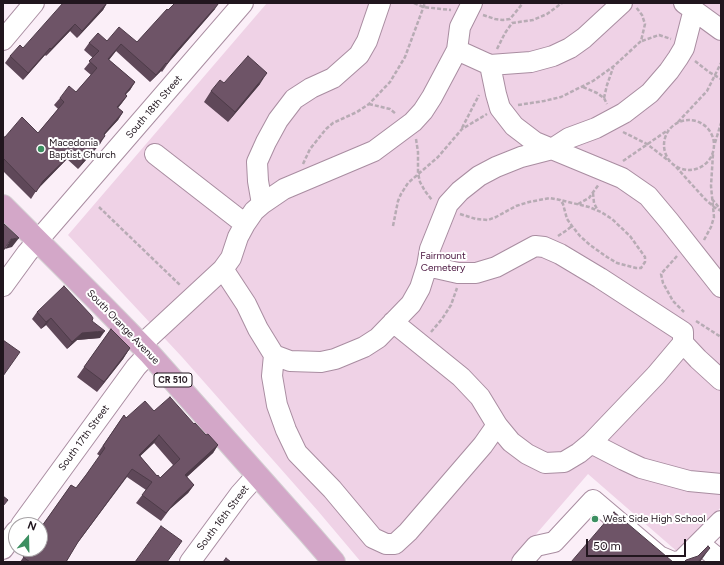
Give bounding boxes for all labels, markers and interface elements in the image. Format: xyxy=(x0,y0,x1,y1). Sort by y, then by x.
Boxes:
street label: South 18th Street xyxy=(123,73,185,141)
place label: Macedonia Baptist Church xyxy=(49,137,116,160)
marker: Macedonia Baptist Church xyxy=(36,144,46,154)
park label: Fairmount Cemetery xyxy=(420,250,466,274)
street label: South Orange Avenue xyxy=(84,287,162,367)
road number: CR 510 xyxy=(154,373,192,387)
street label: South 17th Street xyxy=(56,403,112,473)
street label: South 16th Street xyxy=(194,483,252,553)
place label: West Side High School xyxy=(603,513,705,525)
marker: West Side High School xyxy=(590,514,600,524)
north arrow xyxy=(8,517,48,557)
text: N xyxy=(26,519,38,534)
scale bar xyxy=(588,531,688,557)
text: 50 m xyxy=(593,539,621,553)

